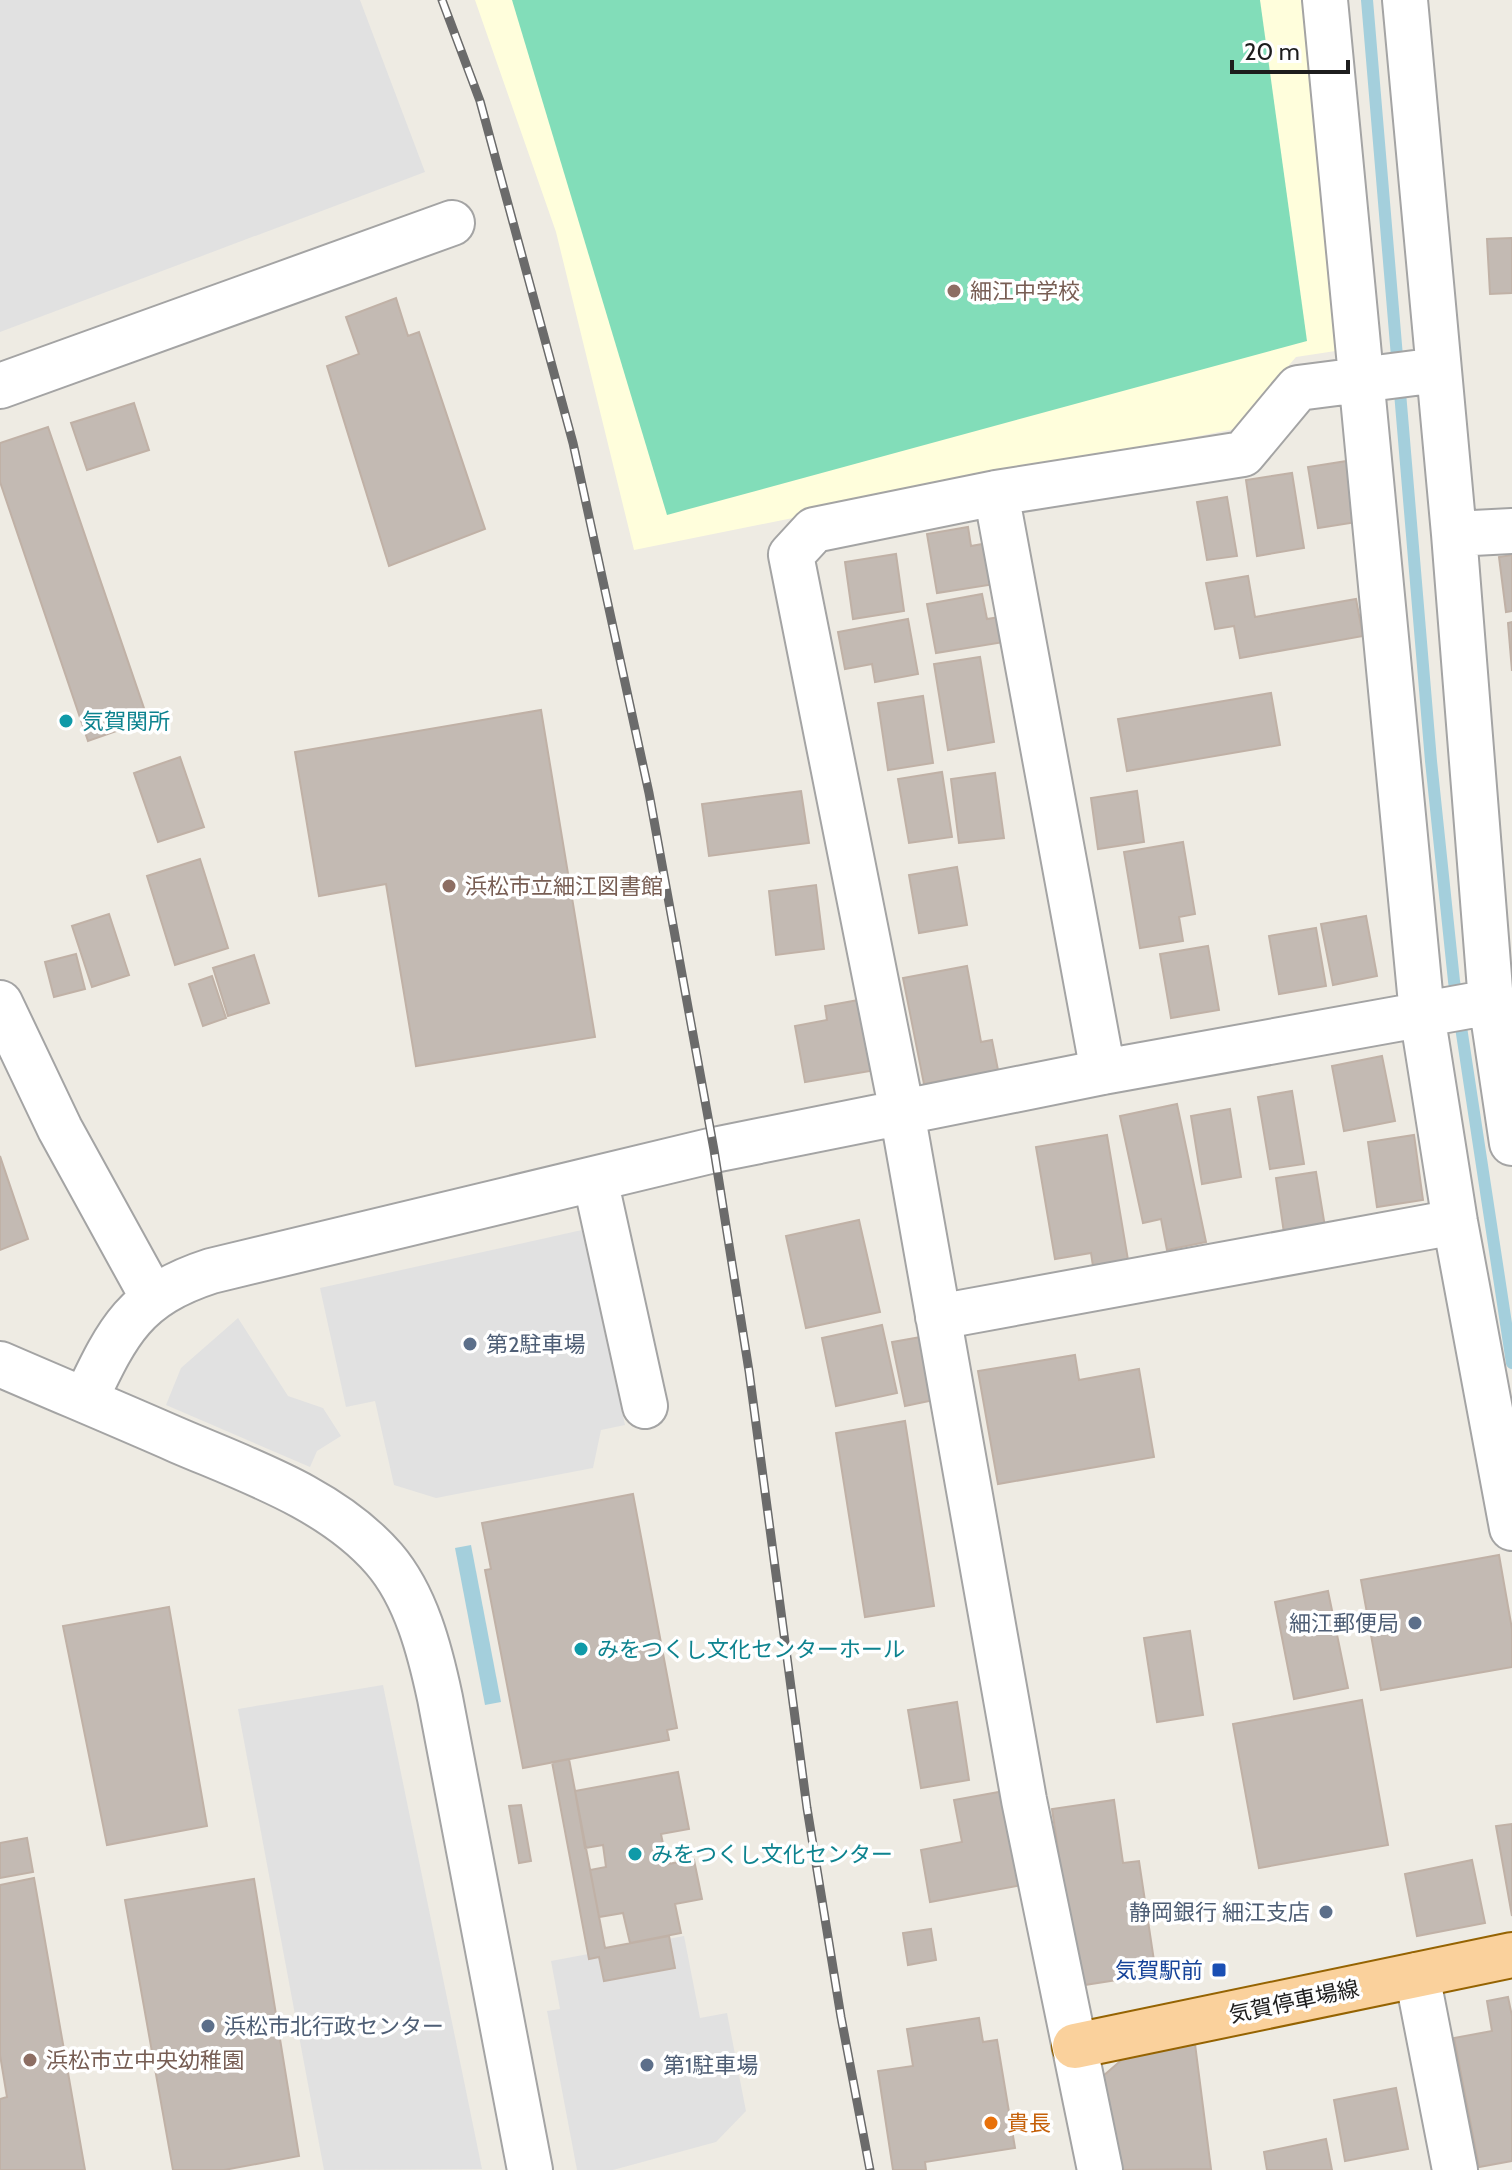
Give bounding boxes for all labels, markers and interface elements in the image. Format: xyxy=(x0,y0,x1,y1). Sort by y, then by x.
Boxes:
scale bar xyxy=(1232,24,1348,74)
text: 20 m xyxy=(1244,37,1300,66)
place label: 細江中学校 xyxy=(970,278,1080,305)
marker: 細江中学校 xyxy=(945,282,963,300)
place label: 気賀関所 xyxy=(82,708,170,735)
marker: 気賀関所 xyxy=(57,712,75,730)
place label: 浜松市立細江図書館 xyxy=(465,873,663,900)
marker: 浜松市立細江図書館 xyxy=(440,877,458,895)
place label: 第2駐車場 xyxy=(486,1331,586,1358)
marker: 第2駐車場 xyxy=(461,1335,479,1353)
place label: 細江郵便局 xyxy=(1289,1610,1399,1637)
marker: 細江郵便局 xyxy=(1406,1614,1424,1632)
place label: みをつくし文化センターホール xyxy=(597,1636,905,1663)
marker: みをつくし文化センターホール xyxy=(572,1640,590,1658)
place label: みをつくし文化センター xyxy=(651,1841,893,1868)
marker: みをつくし文化センター xyxy=(626,1845,644,1863)
place label: 静岡銀行 細江支店 xyxy=(1129,1899,1310,1926)
marker: 静岡銀行 細江支店 xyxy=(1317,1903,1335,1921)
place label: 気賀駅前 xyxy=(1115,1957,1203,1984)
marker: 気賀駅前 xyxy=(1210,1961,1228,1979)
street label: 気賀停車場線 xyxy=(1227,1975,1361,2028)
place label: 浜松市北行政センター xyxy=(224,2013,444,2040)
marker: 浜松市北行政センター xyxy=(199,2017,217,2035)
place label: 浜松市立中央幼稚園 xyxy=(46,2047,244,2074)
marker: 浜松市立中央幼稚園 xyxy=(21,2051,39,2069)
place label: 第1駐車場 xyxy=(663,2052,758,2079)
marker: 第1駐車場 xyxy=(638,2056,656,2074)
place label: 貴長 xyxy=(1007,2110,1051,2137)
marker: 貴長 xyxy=(982,2114,1000,2132)

